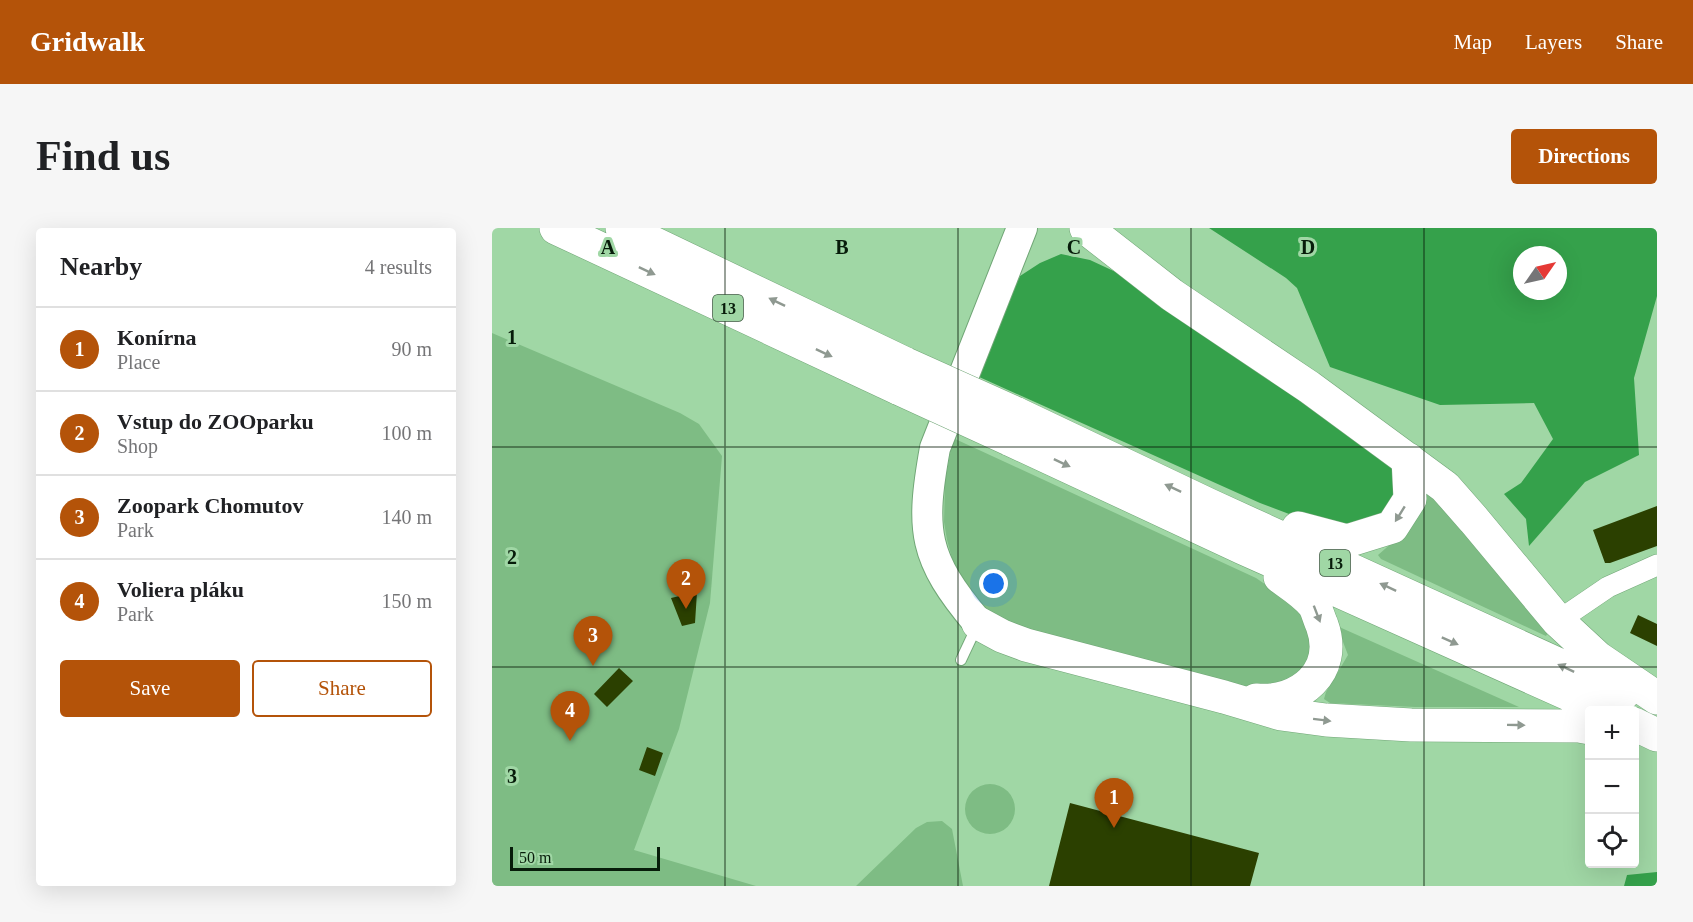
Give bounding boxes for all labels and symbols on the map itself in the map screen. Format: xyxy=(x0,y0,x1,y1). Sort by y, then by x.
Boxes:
text: A xyxy=(601,236,616,258)
text: B xyxy=(835,236,849,258)
text: C xyxy=(1067,236,1081,258)
text: D xyxy=(1301,236,1315,258)
north arrow xyxy=(1513,246,1567,300)
one-way arrow xyxy=(639,266,656,275)
road number: 13 xyxy=(713,295,743,321)
one-way arrow xyxy=(769,298,786,307)
text: 1 xyxy=(507,326,517,348)
one-way arrow xyxy=(816,348,834,358)
one-way arrow xyxy=(1053,459,1070,468)
one-way arrow xyxy=(1164,483,1181,492)
one-way arrow xyxy=(1395,506,1406,523)
text: 2 xyxy=(507,546,517,568)
road number: 13 xyxy=(1320,550,1350,576)
pin: 2 xyxy=(666,560,706,609)
your location xyxy=(979,569,1008,598)
one-way arrow xyxy=(1380,582,1397,591)
one-way arrow xyxy=(1313,605,1323,623)
pin: 3 xyxy=(574,616,612,666)
one-way arrow xyxy=(1441,636,1459,646)
one-way arrow xyxy=(1556,663,1574,673)
pin: 4 xyxy=(550,692,590,741)
one-way arrow xyxy=(1312,715,1331,724)
one-way arrow xyxy=(1507,720,1526,730)
text: 3 xyxy=(507,765,517,787)
pin: 1 xyxy=(1094,778,1134,828)
scale bar xyxy=(510,844,660,872)

